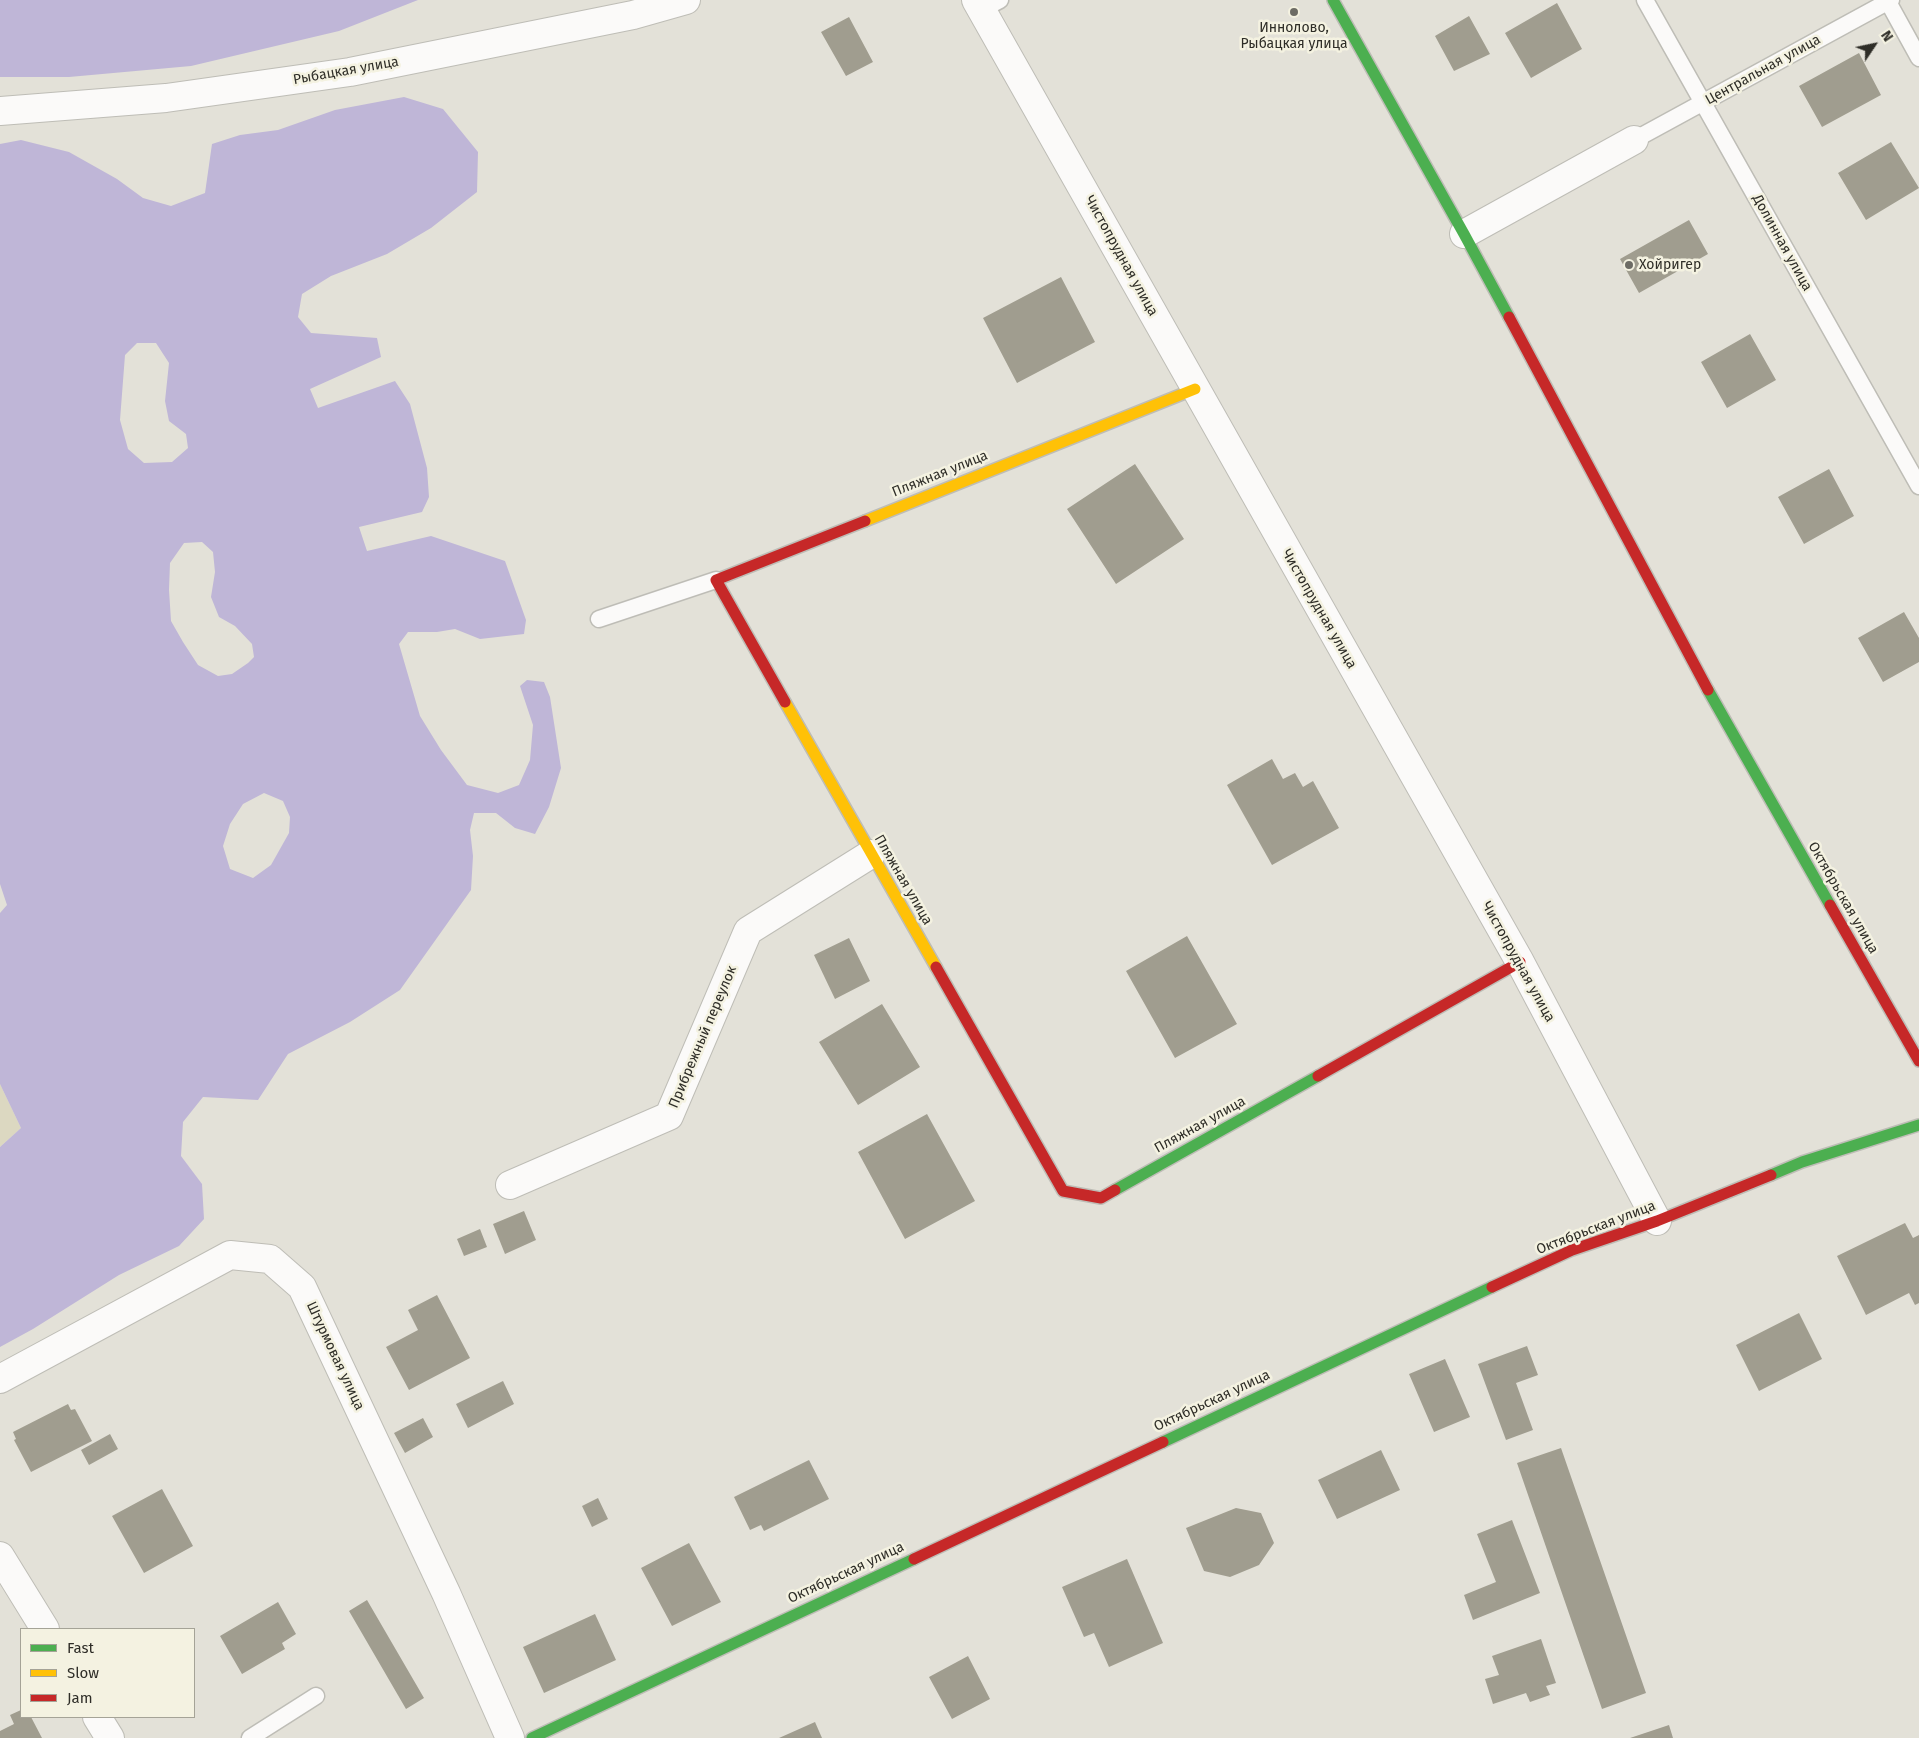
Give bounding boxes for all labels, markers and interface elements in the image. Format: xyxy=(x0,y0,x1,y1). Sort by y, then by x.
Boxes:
marker: Иннолово, Рыбацкая улица xyxy=(1288,6,1300,18)
place label: Иннолово, Рыбацкая улица xyxy=(1240,20,1348,52)
north arrow xyxy=(1849,20,1899,70)
text: N xyxy=(1877,28,1896,45)
street label: Центральная улица xyxy=(1703,31,1823,109)
street label: Рыбацкая улица xyxy=(292,53,400,89)
street label: Долинная улица xyxy=(1749,192,1815,294)
street label: Чистопрудная улица xyxy=(1081,193,1161,319)
place label: Хойригер xyxy=(1639,257,1701,273)
marker: Хойригер xyxy=(1623,259,1635,271)
street label: Пляжная улица xyxy=(890,447,990,501)
street label: Чистопрудная улица xyxy=(1278,546,1360,672)
street label: Пляжная улица xyxy=(870,832,936,928)
street label: Октябрьская улица xyxy=(1804,839,1882,957)
street label: Чистопрудная улица xyxy=(1478,899,1558,1025)
street label: Прибрежный переулок xyxy=(665,963,741,1111)
street label: Пляжная улица xyxy=(1151,1093,1249,1157)
street label: Октябрьская улица xyxy=(1534,1198,1658,1258)
street label: Штурмовая улица xyxy=(302,1299,368,1413)
street label: Октябрьская улица xyxy=(1151,1367,1273,1435)
street label: Октябрьская улица xyxy=(785,1539,907,1607)
legend xyxy=(20,1628,195,1718)
text: Fast xyxy=(67,1639,94,1657)
text: Slow xyxy=(67,1664,99,1682)
text: Jam xyxy=(67,1689,93,1707)

